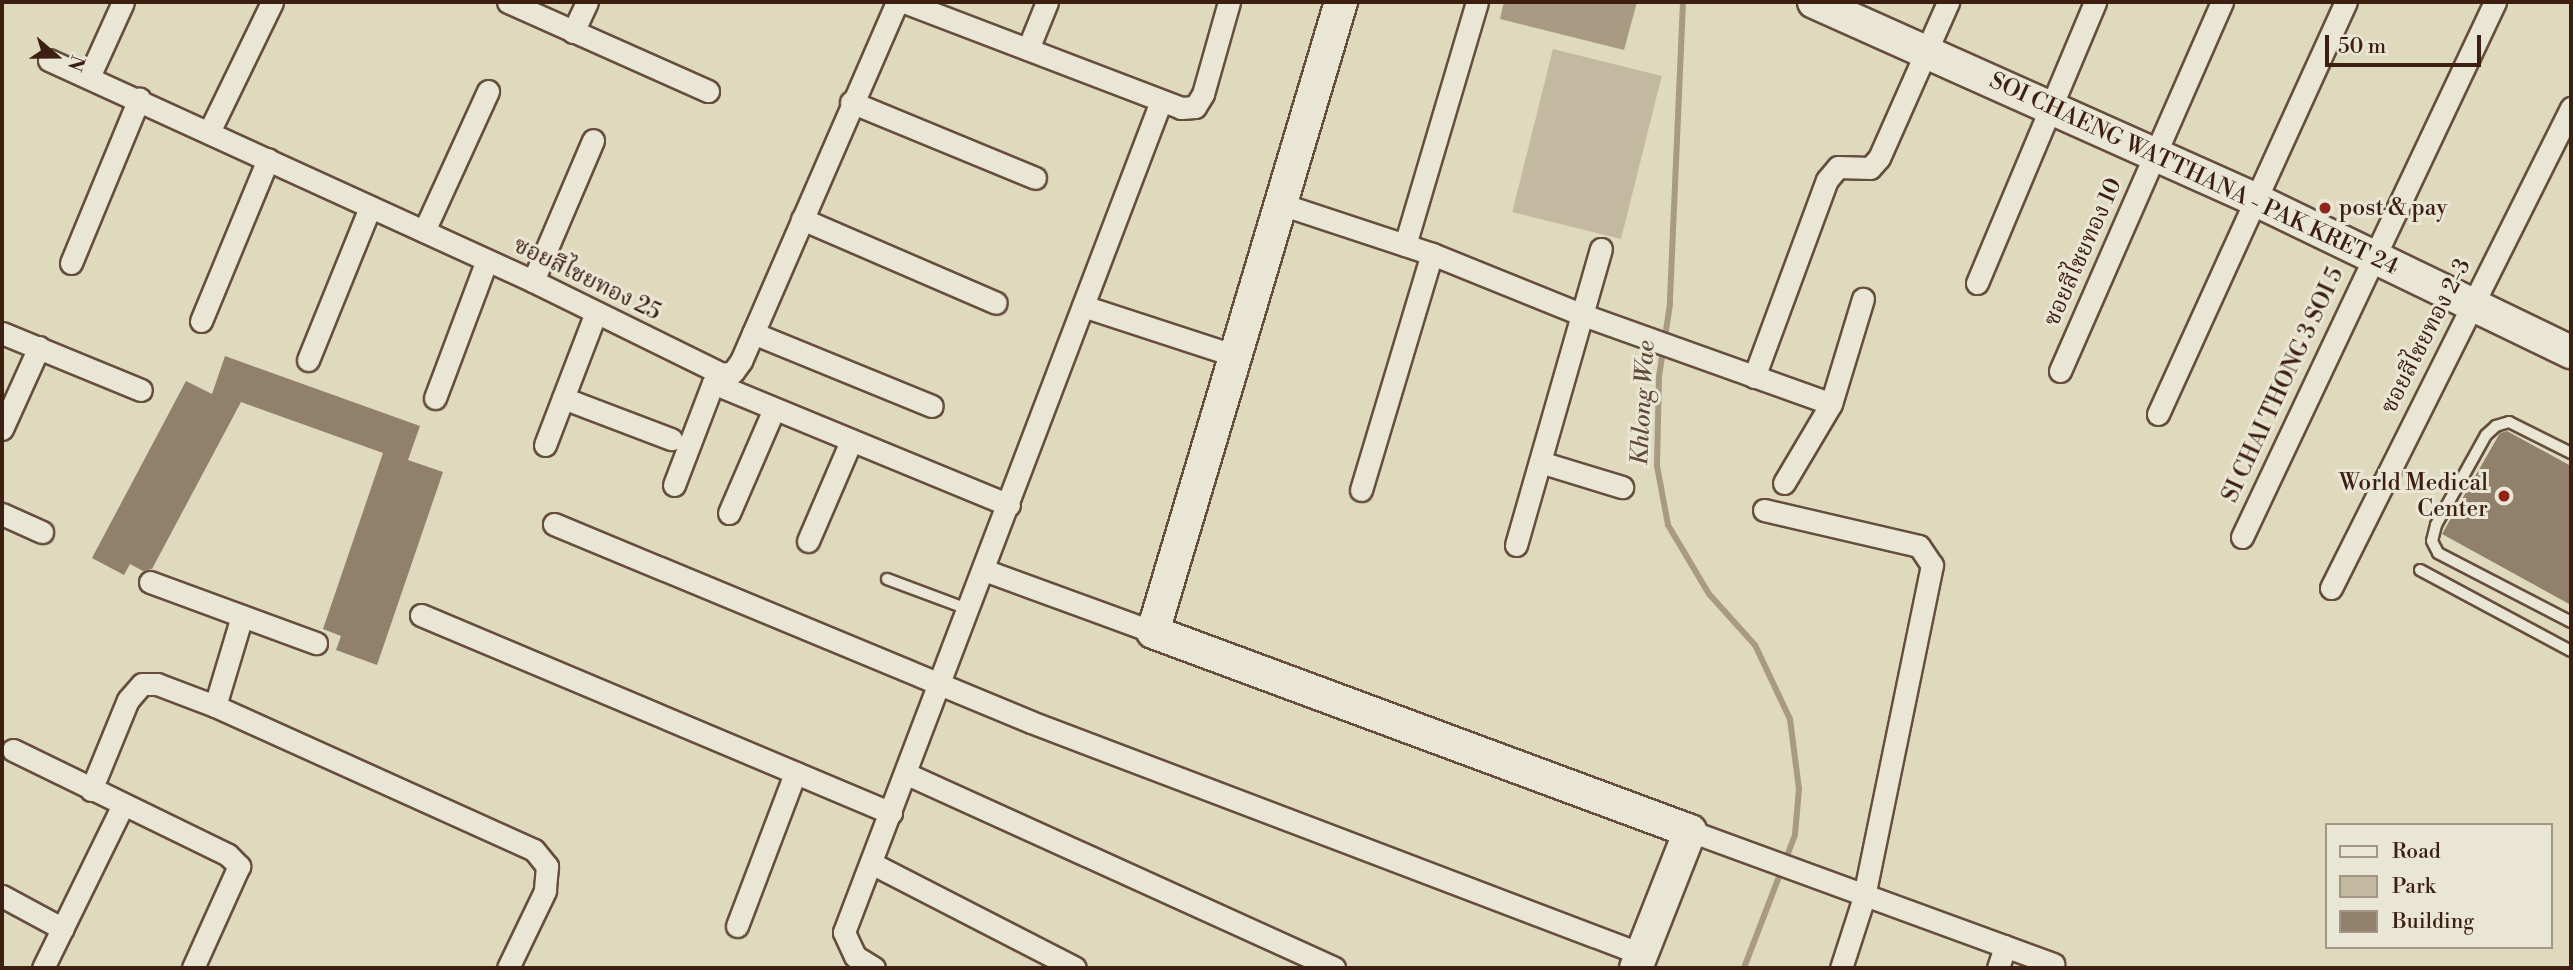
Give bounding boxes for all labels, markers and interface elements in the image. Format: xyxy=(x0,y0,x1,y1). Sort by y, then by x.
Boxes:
north arrow xyxy=(21,21,91,91)
scale bar xyxy=(2328,21,2484,65)
text: 50 m xyxy=(2338,34,2386,60)
text: N xyxy=(62,52,90,74)
street label: SOI CHAENG WATTHANA - PAK KRET 24 xyxy=(1985,67,2403,281)
street label: ซอยสีไชยทอง 10 xyxy=(2038,174,2128,330)
place label: post & pay xyxy=(2339,194,2447,222)
marker: post & pay xyxy=(2317,200,2333,216)
street label: ซอยสีไชยทอง 25 xyxy=(509,231,665,327)
street label: ซอยสีไชยทอง 2-3 xyxy=(2375,254,2477,418)
street label: SI CHAI THONG 3 SOI 5 xyxy=(2216,263,2350,507)
water label: Khlong Wae xyxy=(1626,340,1662,466)
place label: World Medical Center xyxy=(2339,469,2488,523)
marker: World Medical Center xyxy=(2494,486,2514,506)
legend xyxy=(2324,823,2552,949)
text: Road xyxy=(2392,839,2441,865)
text: Park xyxy=(2392,874,2436,900)
text: Building xyxy=(2392,909,2474,935)

